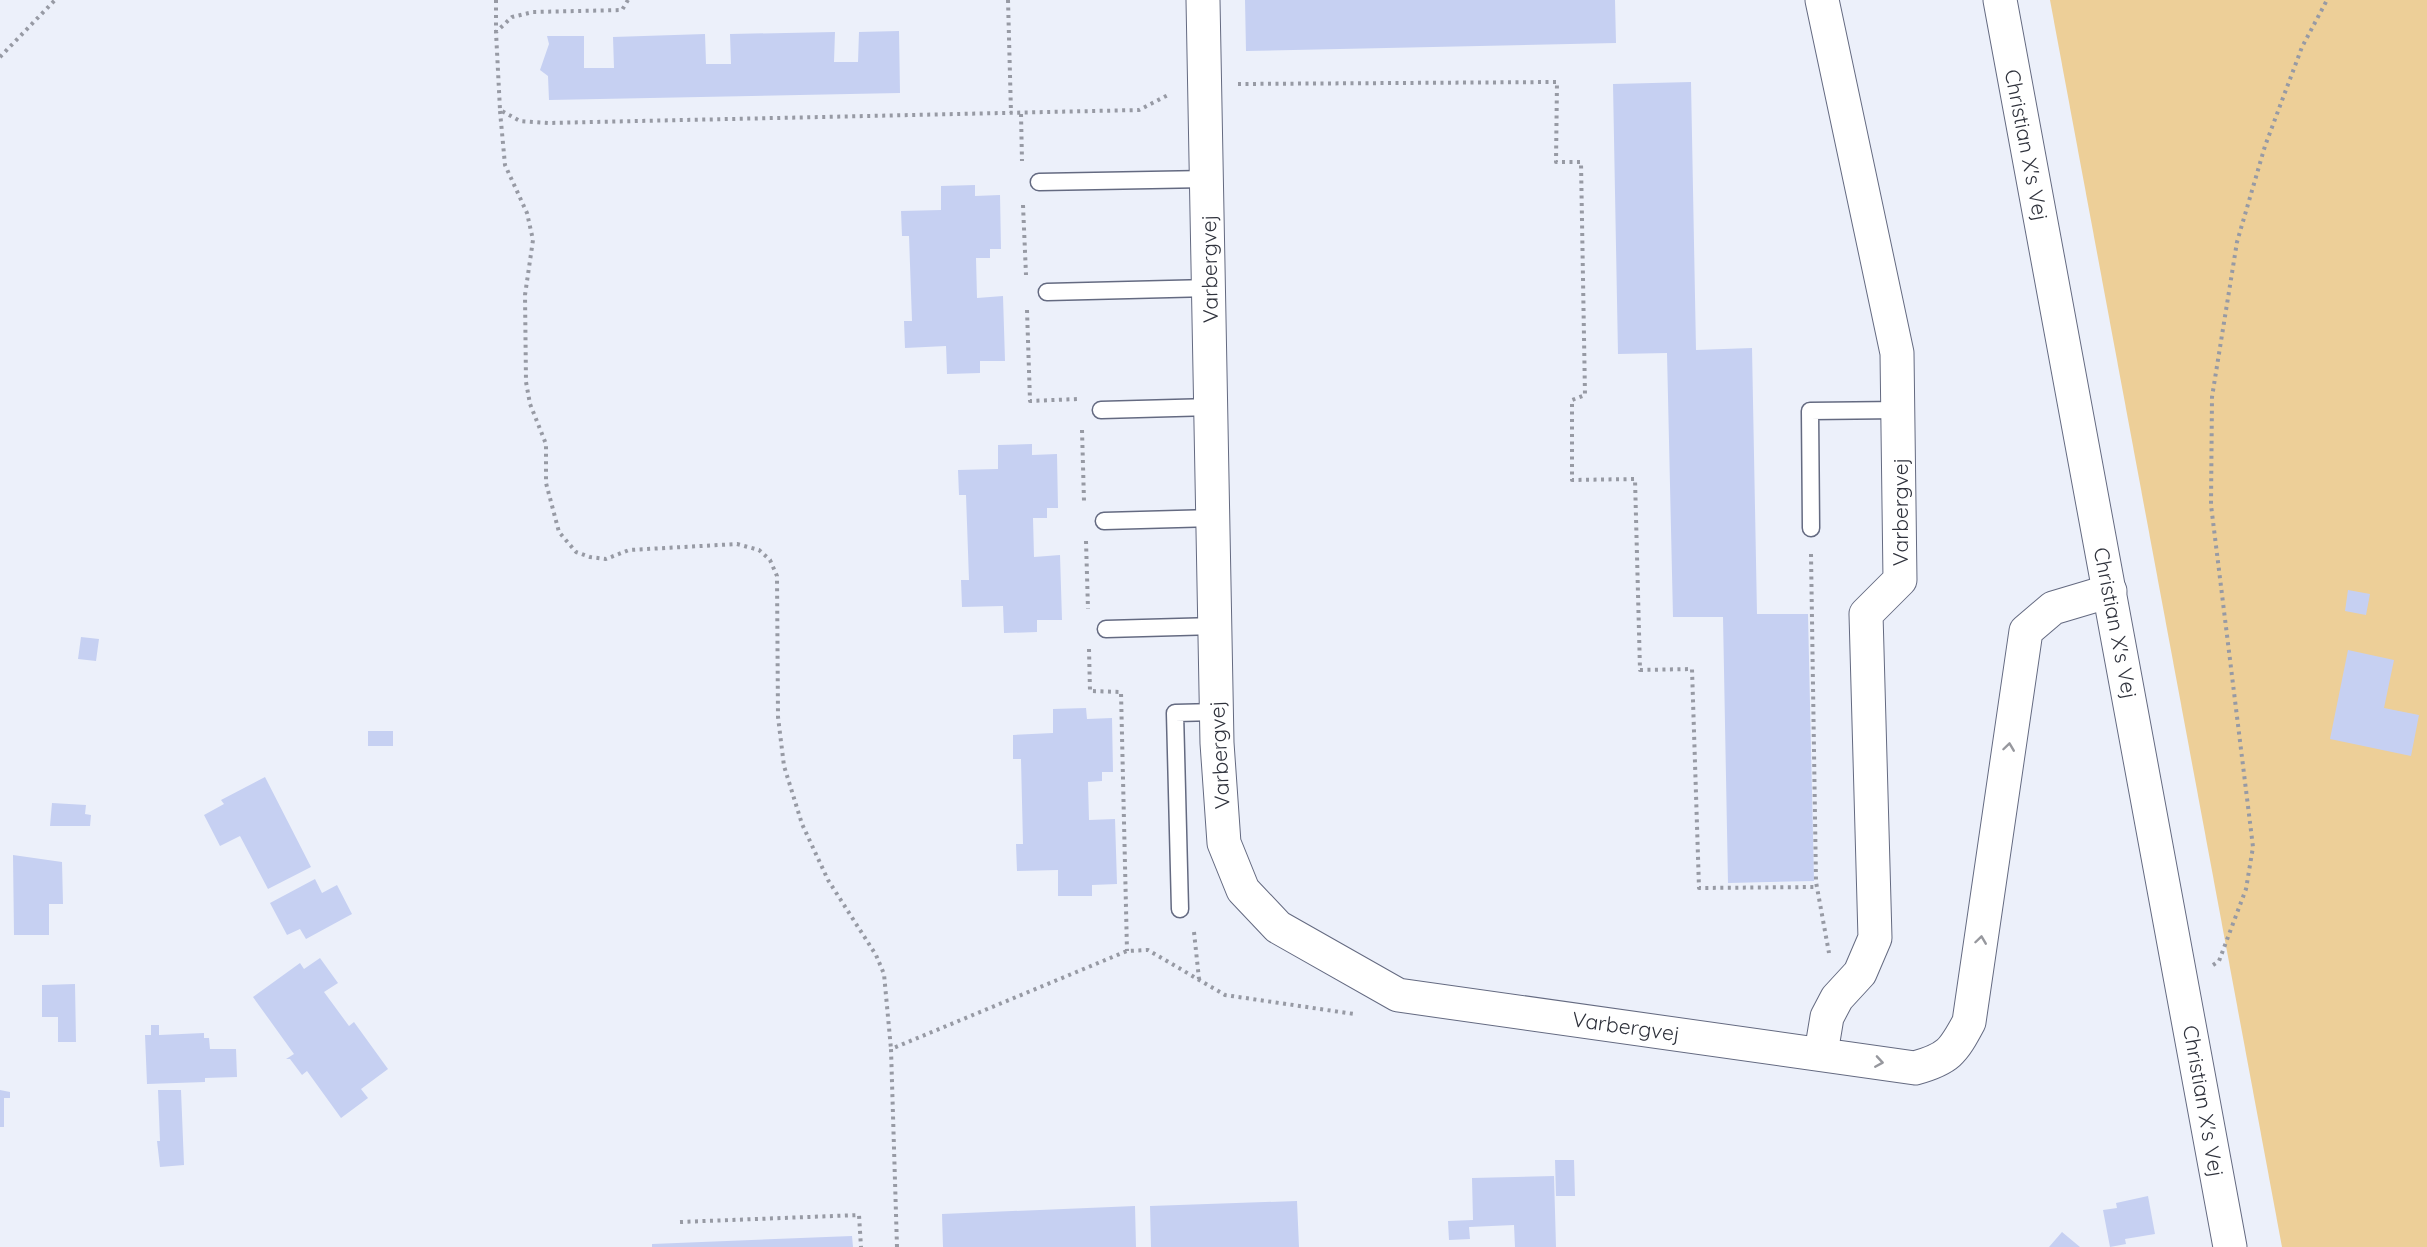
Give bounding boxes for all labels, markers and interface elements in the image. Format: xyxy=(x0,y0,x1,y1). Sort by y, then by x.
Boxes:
street label: Christian X's Vej xyxy=(2000,67,2054,223)
street label: Varbergvej xyxy=(1195,215,1223,323)
street label: Varbergvej xyxy=(1887,458,1913,566)
street label: Christian X's Vej xyxy=(2089,545,2143,701)
street label: Varbergvej xyxy=(1203,700,1235,810)
one-way arrow xyxy=(2002,743,2014,752)
one-way arrow xyxy=(1975,936,1987,945)
street label: Varbergvej xyxy=(1570,1006,1682,1046)
street label: Christian X's Vej xyxy=(2178,1023,2230,1179)
one-way arrow xyxy=(1874,1056,1884,1068)

